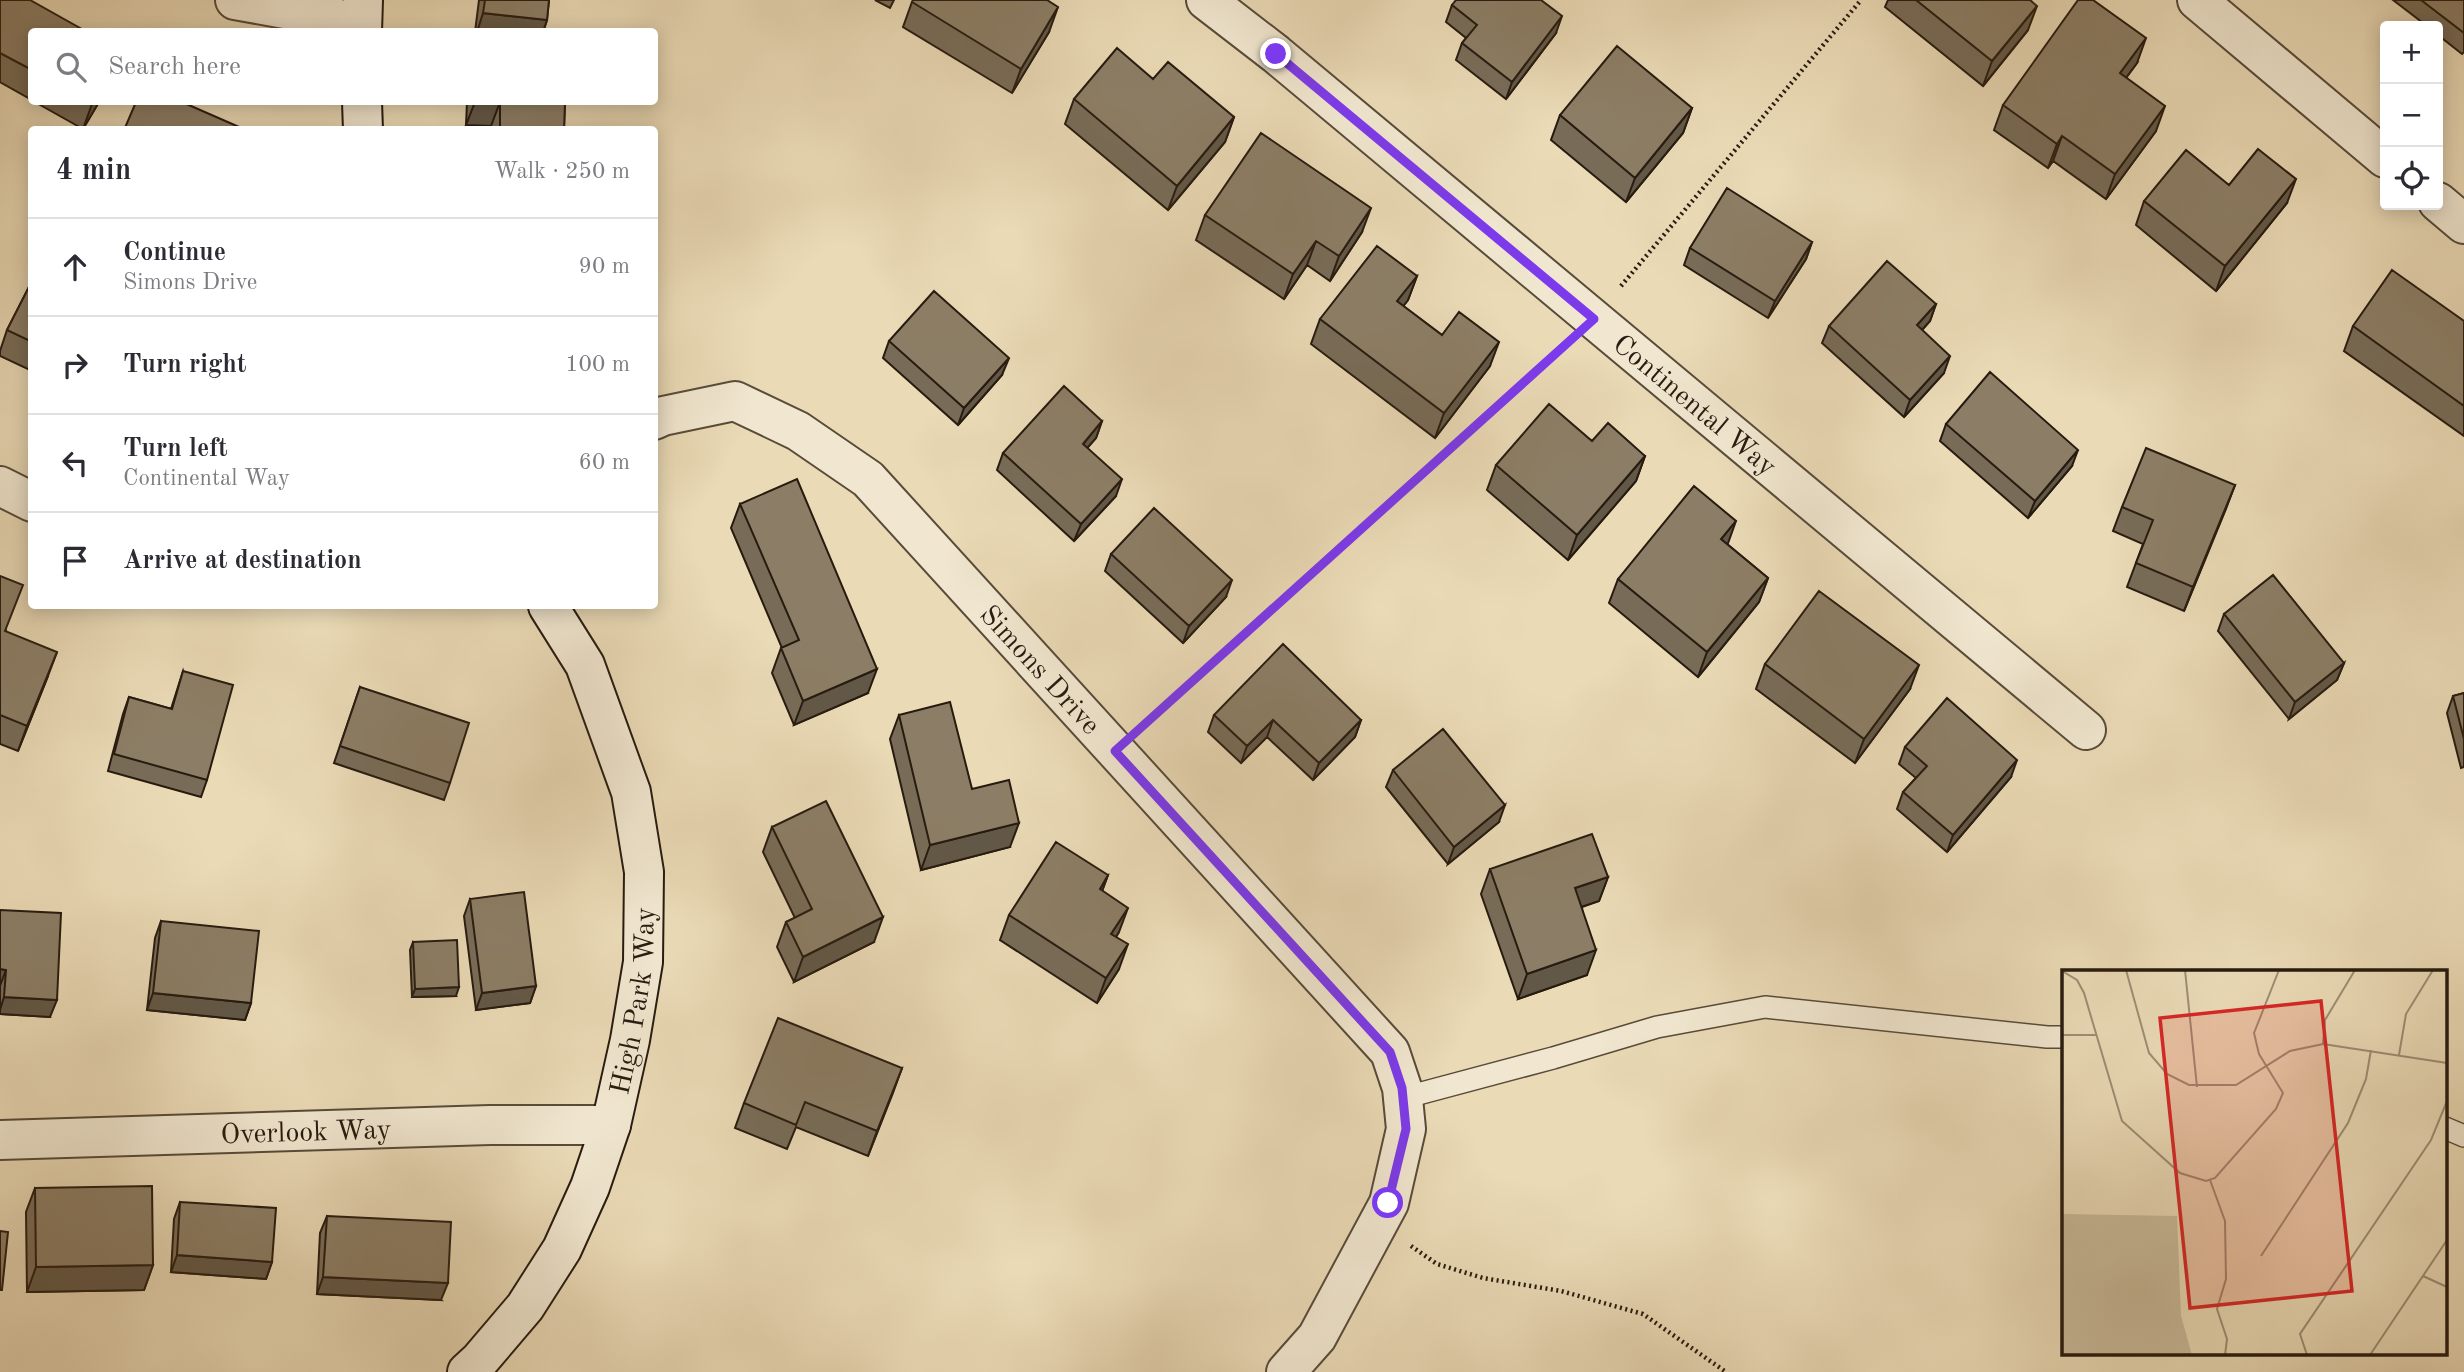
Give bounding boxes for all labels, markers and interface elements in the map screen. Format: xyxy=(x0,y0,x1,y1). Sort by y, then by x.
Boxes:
map controls xyxy=(2380,21,2443,210)
button: + xyxy=(2380,21,2443,84)
search box xyxy=(28,28,658,105)
route end xyxy=(1260,38,1291,69)
icon: search xyxy=(52,48,90,86)
text: Search here xyxy=(108,54,241,80)
button: − xyxy=(2380,84,2443,147)
button: locate xyxy=(2380,147,2443,210)
text: 4 min xyxy=(56,156,131,186)
text: Walk · 250 m xyxy=(494,160,630,183)
text: Continue xyxy=(123,240,226,266)
icon: ahead xyxy=(56,248,94,286)
text: 90 m xyxy=(579,255,630,278)
text: Simons Drive xyxy=(123,271,257,294)
street label: Continental Way xyxy=(1607,331,1781,482)
icon: right xyxy=(56,346,94,384)
text: Turn right xyxy=(123,352,246,378)
text: 100 m xyxy=(565,353,630,376)
text: Turn left xyxy=(123,436,228,462)
icon: left xyxy=(56,444,94,482)
text: 60 m xyxy=(579,451,630,474)
text: Continental Way xyxy=(123,467,290,490)
icon: arrive xyxy=(56,542,94,580)
text: Arrive at destination xyxy=(123,548,362,574)
street label: Simons Drive xyxy=(973,601,1104,741)
street label: High Park Way xyxy=(607,907,661,1098)
inset map xyxy=(2062,970,2446,1354)
street label: Overlook Way xyxy=(220,1117,392,1150)
route start xyxy=(1372,1187,1403,1218)

